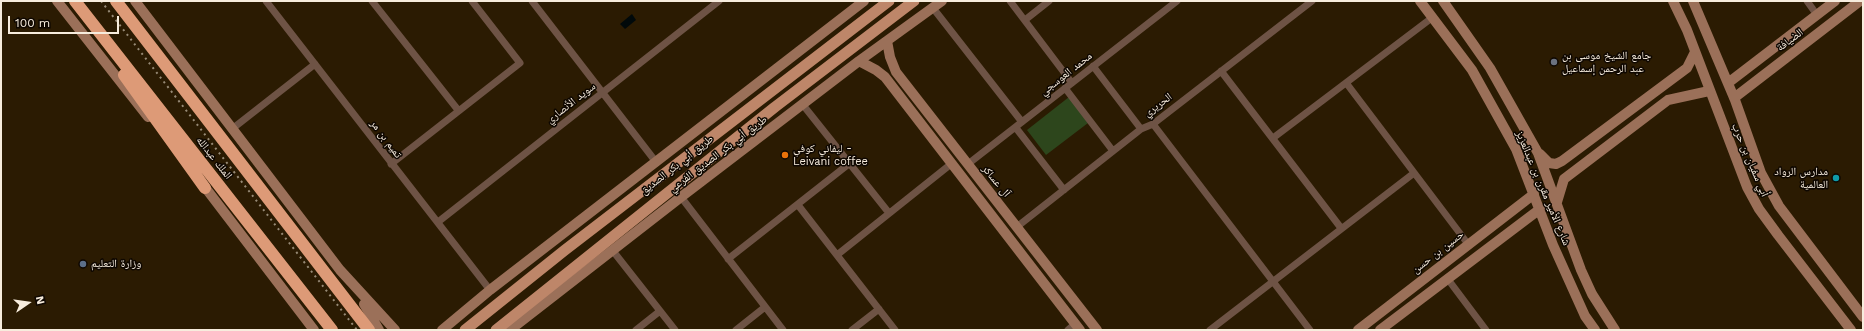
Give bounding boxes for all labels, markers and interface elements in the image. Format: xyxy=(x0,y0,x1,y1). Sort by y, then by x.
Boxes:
scale bar xyxy=(10,8,121,34)
text: 100 m xyxy=(15,16,50,30)
street label: الضيافة xyxy=(1774,26,1806,54)
place label: جامع الشيخ موسى بن عبد الرحمن إسماعيل xyxy=(1562,49,1651,75)
street label: محمد العوسجي xyxy=(1037,50,1095,98)
marker: جامع الشيخ موسى بن عبد الرحمن إسماعيل xyxy=(1549,57,1559,67)
street label: سويد الأنصاري xyxy=(544,80,598,126)
street label: الحريري xyxy=(1141,90,1175,120)
street label: طريق أبي بكر الصديق الفرعي xyxy=(666,113,770,195)
street label: تميم بن مر xyxy=(367,117,405,161)
street label: أبي سفيان بن حرب xyxy=(1729,121,1771,199)
street label: شارع الأمير مقرن بن عبدالعزيز xyxy=(1513,129,1573,247)
street label: طريق أبي بكر الصديق xyxy=(638,132,716,198)
street label: الملك عبدالله xyxy=(193,134,235,182)
place label: ليفاني كوفي - Leivani coffee xyxy=(793,142,868,168)
marker: ليفاني كوفي - Leivani coffee xyxy=(780,150,790,160)
street label: آل عساكر xyxy=(979,162,1013,200)
place label: مدارس الرواد العالمية xyxy=(1774,165,1828,191)
marker: مدارس الرواد العالمية xyxy=(1831,173,1841,183)
street label: حسين بن حسن xyxy=(1409,228,1467,276)
place label: وزارة التعليم xyxy=(91,257,141,271)
marker: وزارة التعليم xyxy=(78,259,88,269)
north arrow xyxy=(8,283,48,323)
text: N xyxy=(33,295,47,306)

